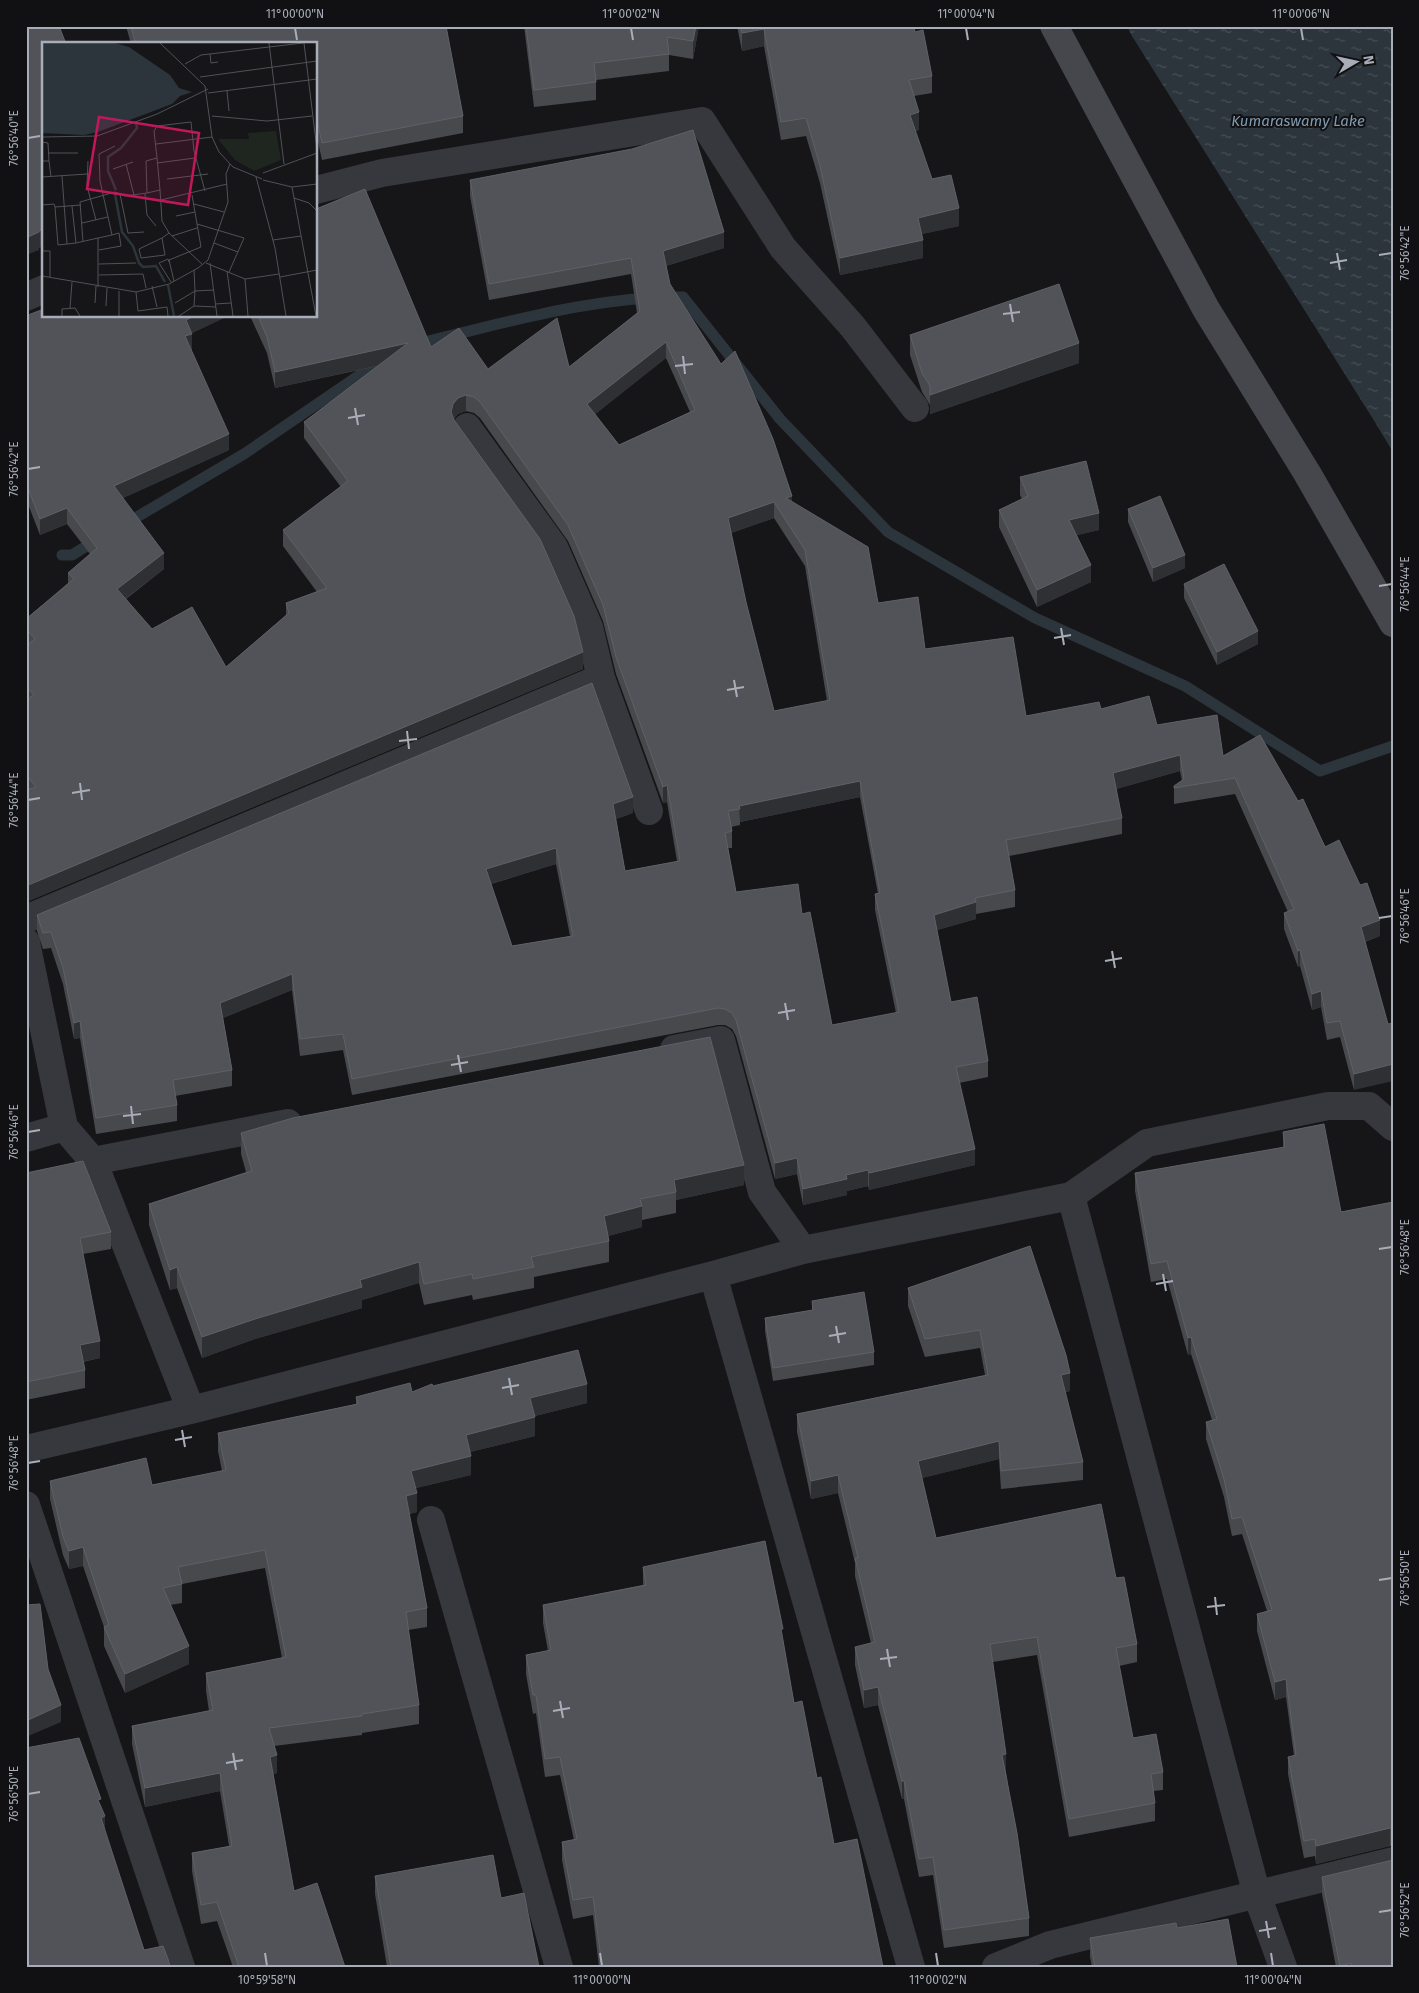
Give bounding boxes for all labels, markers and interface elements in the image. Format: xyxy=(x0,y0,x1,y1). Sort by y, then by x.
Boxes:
text: 11°00'00"N xyxy=(266,7,324,21)
text: 11°00'02"N xyxy=(602,7,660,21)
text: 11°00'04"N xyxy=(937,7,995,21)
text: 11°00'06"N xyxy=(1272,7,1330,21)
north arrow xyxy=(1332,38,1382,88)
inset map xyxy=(42,42,318,318)
text: N xyxy=(1359,54,1377,66)
text: 76°56'40"E xyxy=(7,110,21,166)
water label: Kumaraswamy Lake xyxy=(1231,112,1365,130)
text: 76°56'42"E xyxy=(1398,225,1412,281)
text: 76°56'42"E xyxy=(7,441,21,497)
text: 76°56'44"E xyxy=(1398,556,1412,612)
text: 76°56'44"E xyxy=(7,772,21,828)
text: 76°56'46"E xyxy=(1398,888,1412,944)
text: 76°56'46"E xyxy=(7,1104,21,1160)
text: 76°56'48"E xyxy=(1398,1219,1412,1275)
text: 76°56'48"E xyxy=(7,1435,21,1491)
text: 76°56'50"E xyxy=(1398,1550,1412,1606)
text: 76°56'50"E xyxy=(7,1766,21,1822)
text: 76°56'52"E xyxy=(1398,1882,1412,1938)
text: 10°59'58"N xyxy=(238,1973,296,1987)
text: 11°00'00"N xyxy=(573,1973,631,1987)
text: 11°00'02"N xyxy=(909,1973,967,1987)
text: 11°00'04"N xyxy=(1244,1973,1302,1987)

